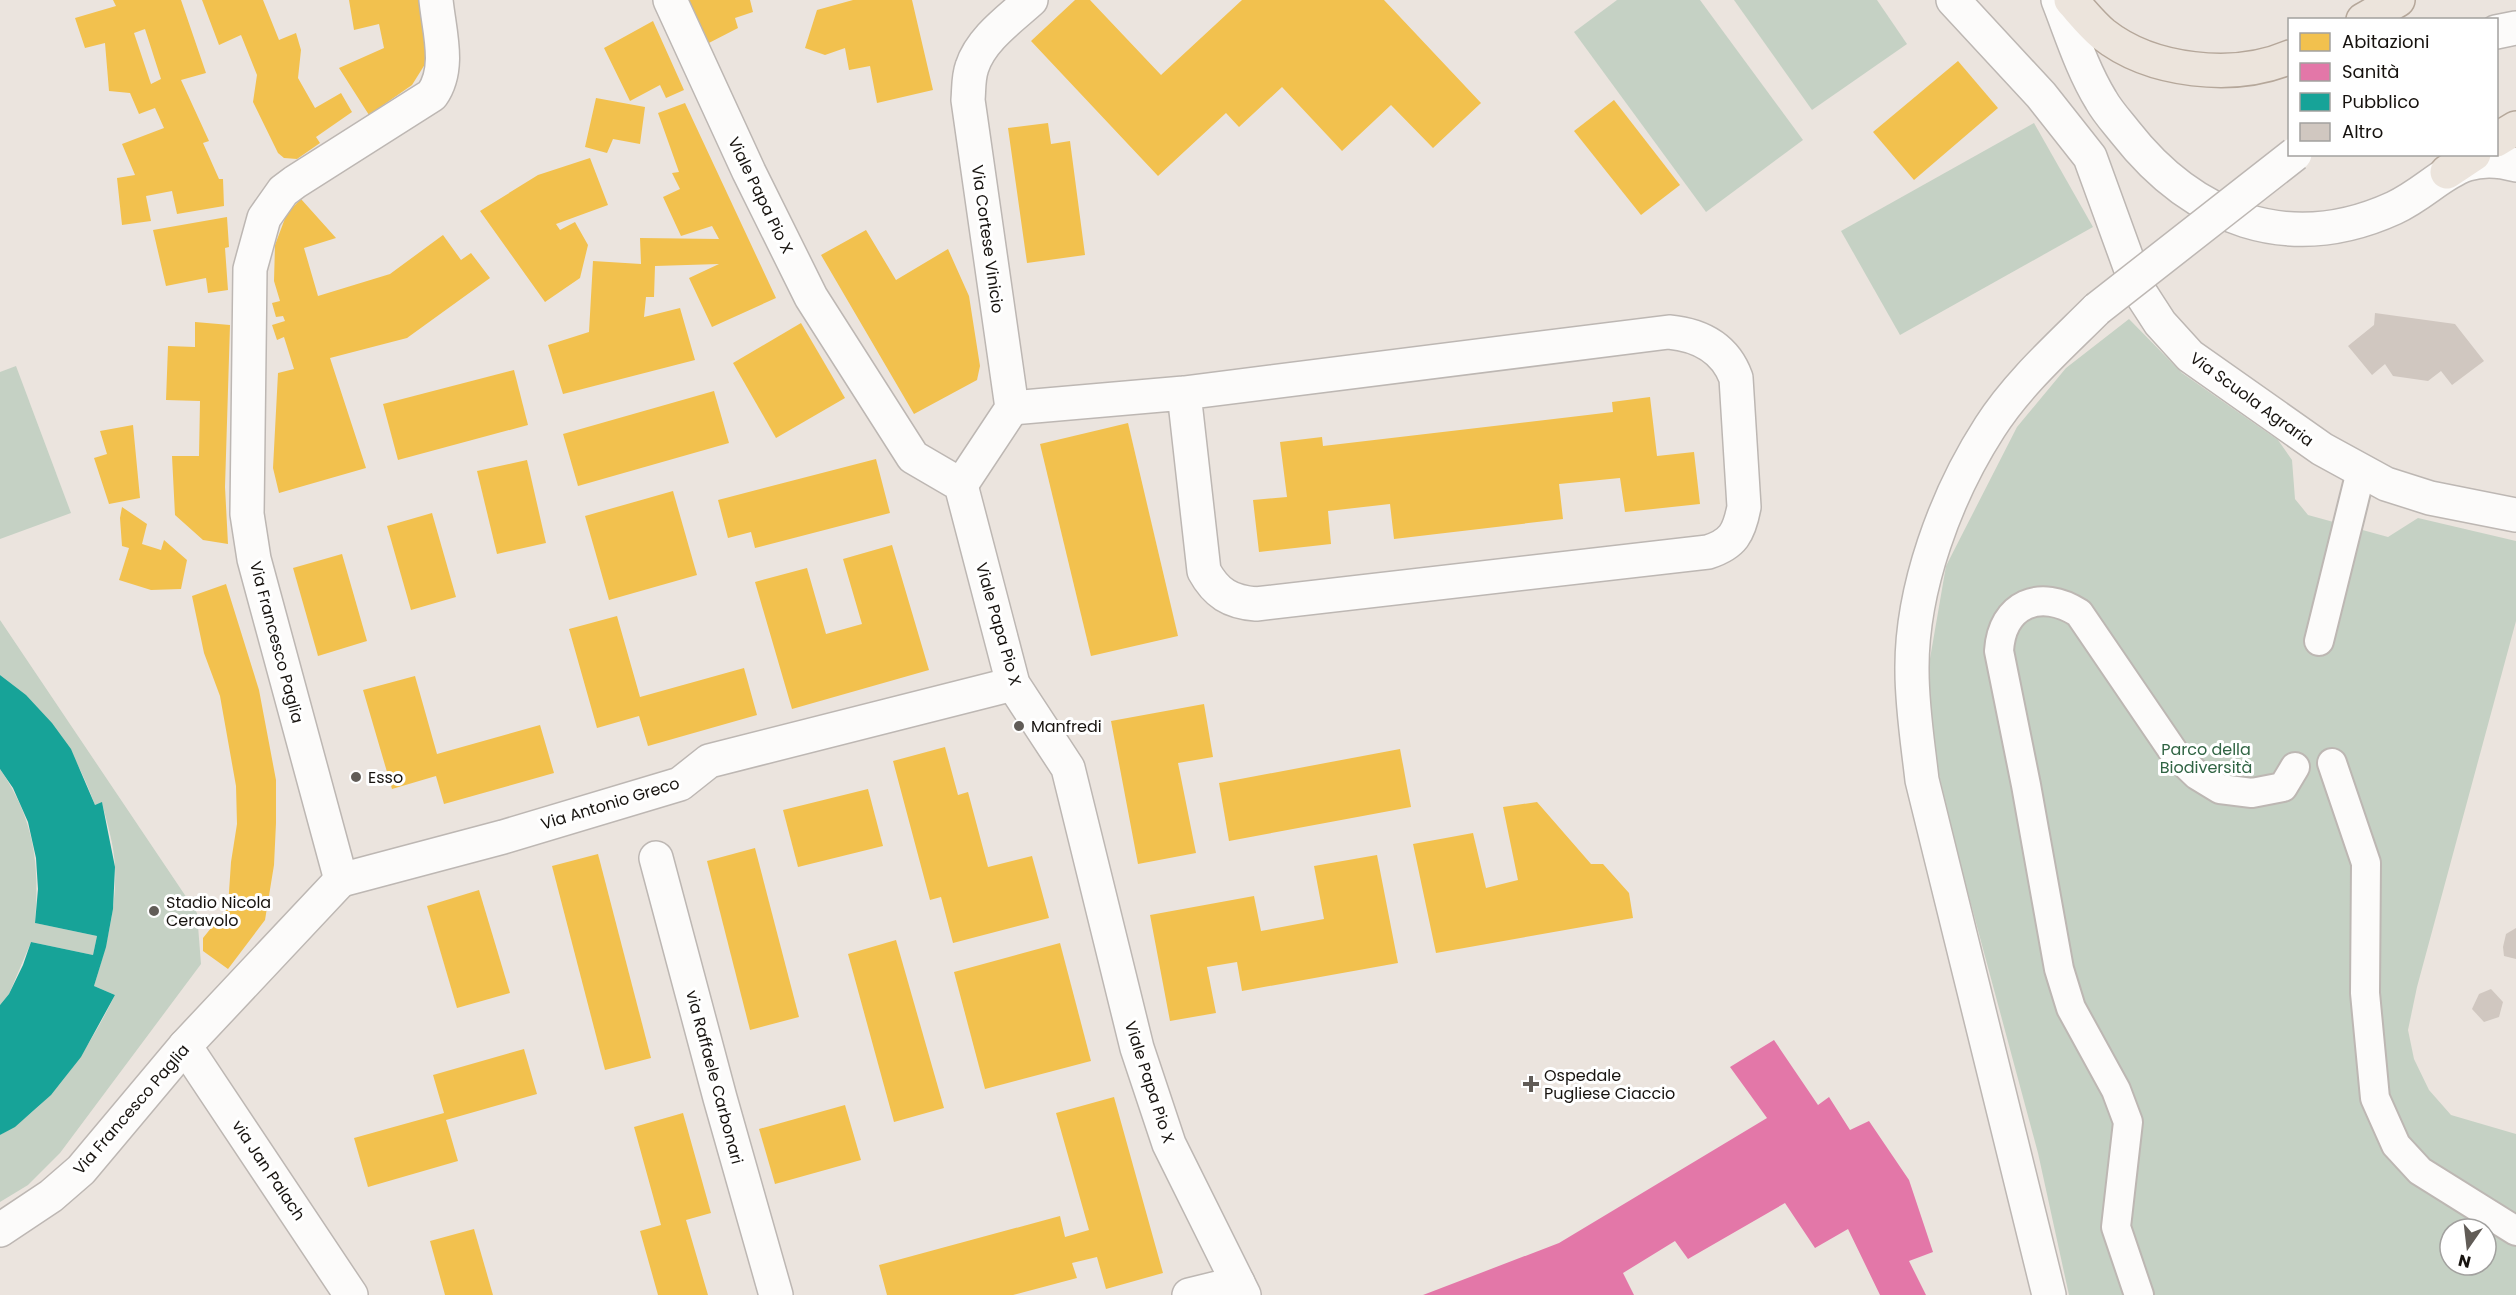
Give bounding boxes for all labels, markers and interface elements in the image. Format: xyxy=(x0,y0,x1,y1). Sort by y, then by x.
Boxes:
legend xyxy=(2288,18,2498,156)
text: Abitazioni xyxy=(2342,29,2430,54)
text: Sanità xyxy=(2342,59,2399,84)
text: Pubblico xyxy=(2342,89,2420,114)
text: Altro xyxy=(2342,119,2383,144)
street label: Viale Papa Pio X xyxy=(722,133,799,258)
street label: Via Cortese Vinicio xyxy=(966,163,1009,315)
street label: Via Scuola Agraria xyxy=(2185,347,2318,452)
street label: Via Francesco Paglia xyxy=(244,559,309,726)
street label: Viale Papa Pio X xyxy=(970,560,1027,689)
place label: Manfredi xyxy=(1031,715,1102,738)
marker: Manfredi xyxy=(1012,719,1026,733)
park label: Parco della Biodiversità xyxy=(2160,738,2252,779)
place label: Esso xyxy=(368,766,403,789)
marker: Esso xyxy=(349,770,363,784)
street label: Via Antonio Greco xyxy=(538,771,682,836)
place label: Stadio Nicola Ceravolo xyxy=(166,891,271,932)
marker: Stadio Nicola Ceravolo xyxy=(147,904,161,918)
street label: via Raffaele Carbonari xyxy=(680,988,749,1167)
street label: Viale Papa Pio X xyxy=(1119,1018,1180,1146)
street label: Via Francesco Paglia xyxy=(68,1039,195,1180)
place label: Ospedale Pugliese Ciaccio xyxy=(1544,1064,1675,1105)
marker: Ospedale Pugliese Ciaccio xyxy=(1522,1075,1540,1093)
street label: via Jan Palach xyxy=(226,1116,311,1225)
north arrow xyxy=(2438,1217,2498,1277)
text: N xyxy=(2456,1248,2473,1274)

